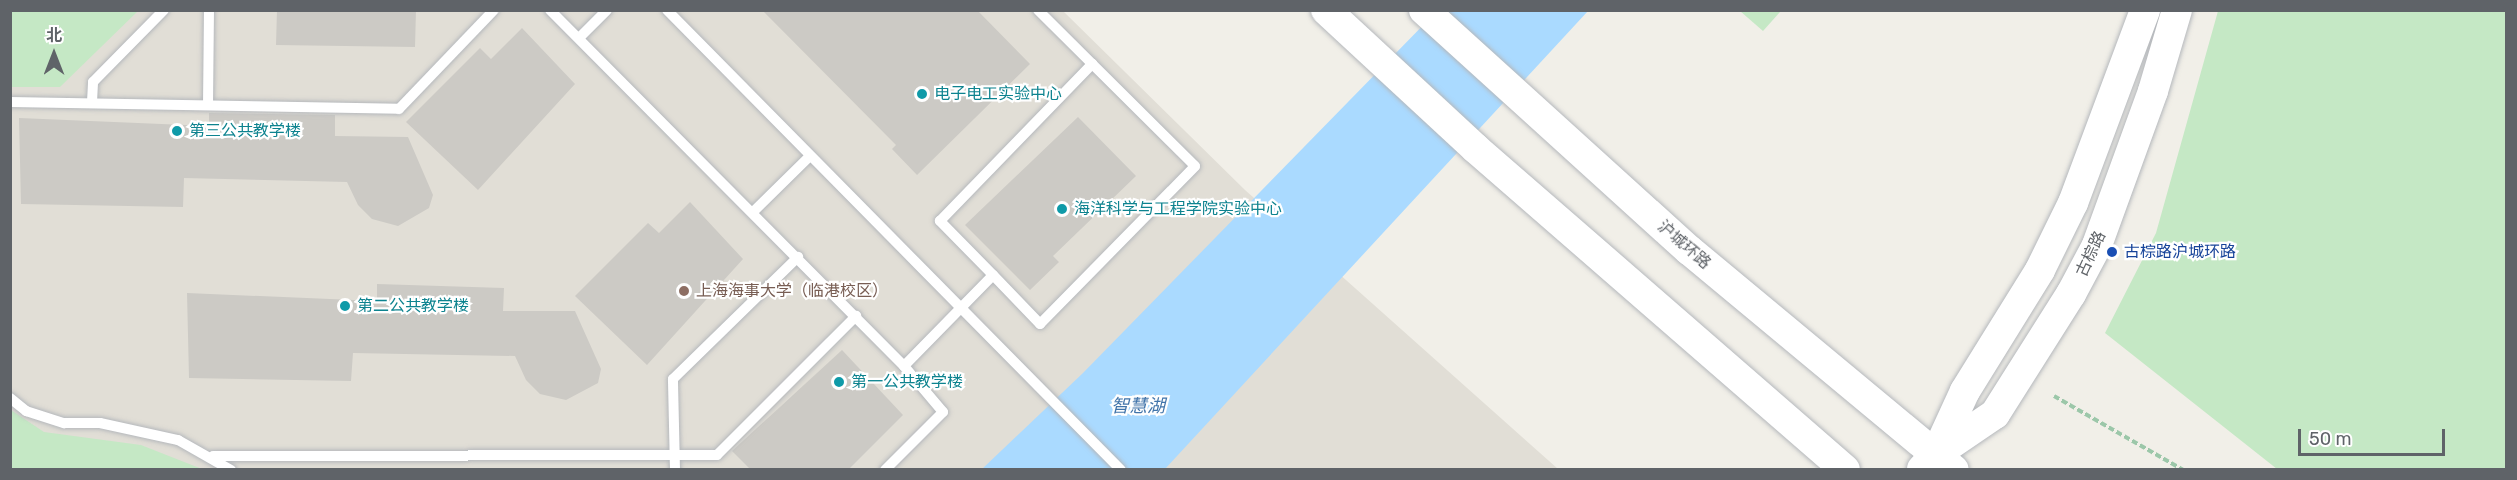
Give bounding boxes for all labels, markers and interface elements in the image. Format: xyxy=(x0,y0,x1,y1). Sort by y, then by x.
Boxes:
north arrow xyxy=(24,24,84,84)
text: 北 xyxy=(46,26,62,45)
place label: 电子电工实验中心 xyxy=(934,84,1062,104)
marker: 电子电工实验中心 xyxy=(915,87,929,101)
place label: 第三公共教学楼 xyxy=(189,121,301,141)
marker: 第三公共教学楼 xyxy=(170,124,184,138)
place label: 海洋科学与工程学院实验中心 xyxy=(1074,199,1282,219)
marker: 海洋科学与工程学院实验中心 xyxy=(1055,202,1069,216)
street label: 沪城环路 xyxy=(1654,217,1714,273)
street label: 古棕路 xyxy=(2072,228,2110,280)
place label: 古棕路沪城环路 xyxy=(2124,242,2236,262)
marker: 古棕路沪城环路 xyxy=(2105,245,2119,259)
place label: 上海海事大学（临港校区） xyxy=(696,281,888,301)
marker: 上海海事大学（临港校区） xyxy=(677,284,691,298)
place label: 第二公共教学楼 xyxy=(357,296,469,316)
marker: 第二公共教学楼 xyxy=(338,299,352,313)
place label: 第一公共教学楼 xyxy=(851,372,963,392)
marker: 第一公共教学楼 xyxy=(832,375,846,389)
water label: 智慧湖 xyxy=(1111,395,1165,417)
scale bar xyxy=(2301,417,2448,455)
text: 50 m xyxy=(2309,428,2352,450)

